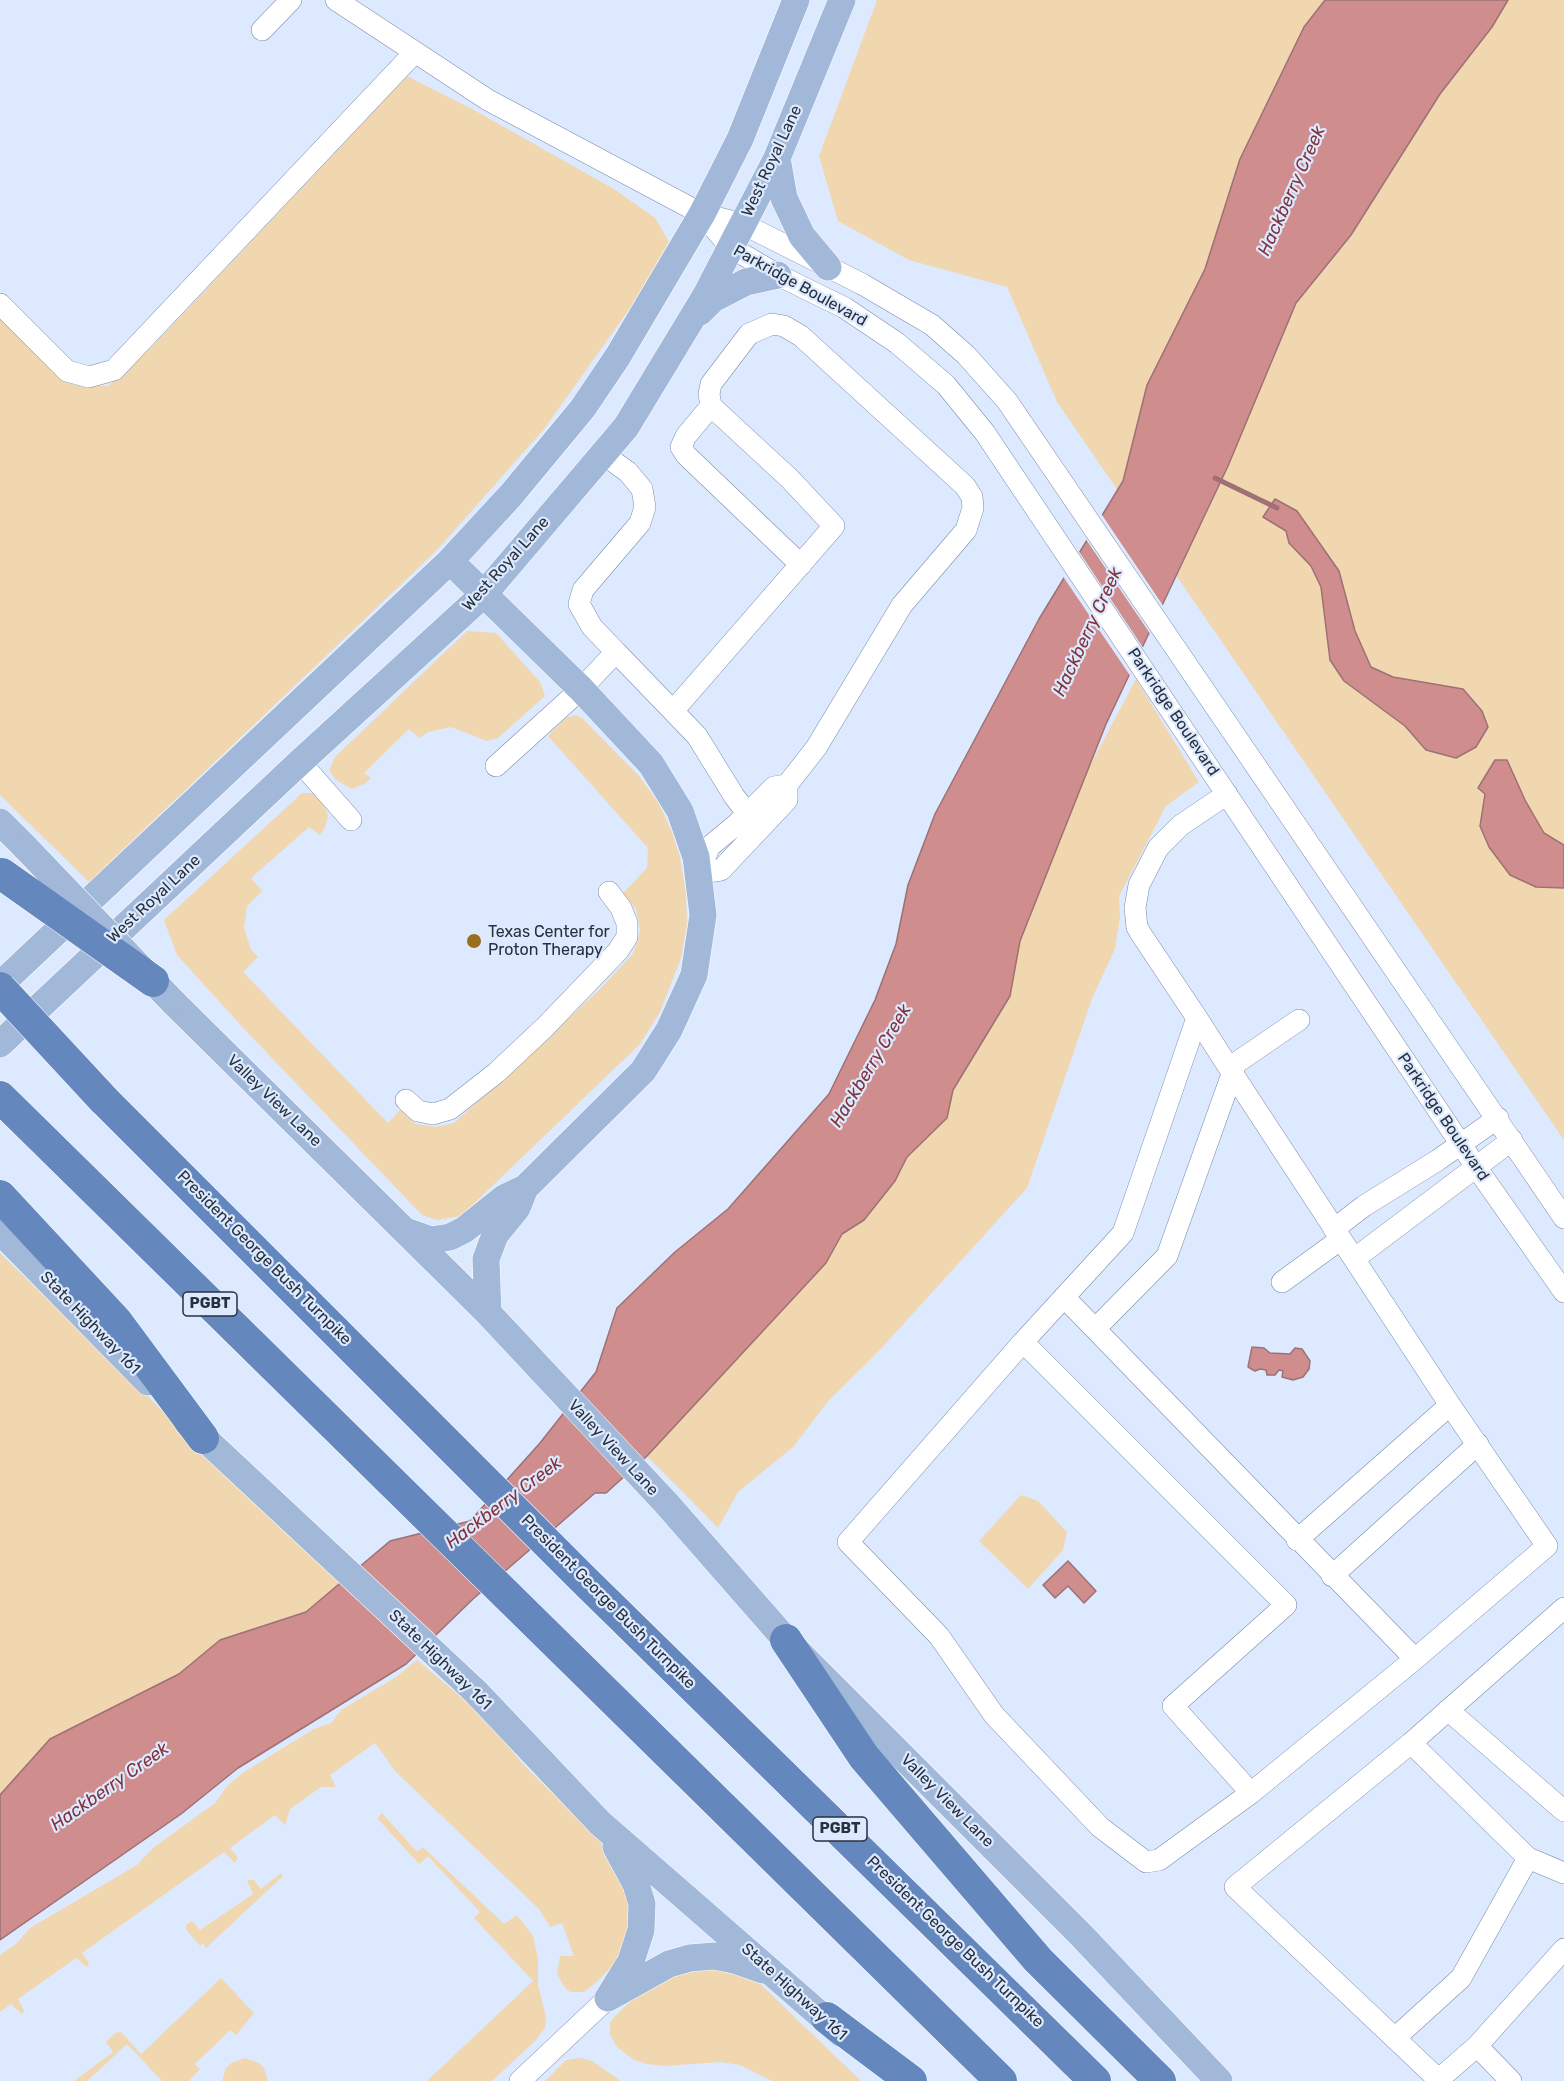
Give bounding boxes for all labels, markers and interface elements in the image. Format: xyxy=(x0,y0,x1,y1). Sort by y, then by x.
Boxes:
street label: West Royal Lane xyxy=(738,102,806,220)
water label: Hackberry Creek xyxy=(1254,123,1330,259)
street label: Parkridge Boulevard xyxy=(730,241,870,331)
street label: West Royal Lane xyxy=(458,513,554,615)
water label: Hackberry Creek xyxy=(1049,564,1127,700)
street label: Parkridge Boulevard xyxy=(1123,644,1223,780)
street label: West Royal Lane xyxy=(103,851,205,947)
place label: Texas Center for Proton Therapy xyxy=(488,922,610,960)
marker: Texas Center for Proton Therapy xyxy=(465,932,483,950)
water label: Hackberry Creek xyxy=(826,1001,916,1131)
street label: Parkridge Boulevard xyxy=(1393,1049,1493,1185)
street label: Valley View Lane xyxy=(223,1051,325,1151)
street label: President George Bush Turnpike xyxy=(173,1167,355,1349)
street label: State Highway 161 xyxy=(36,1268,144,1378)
road number: PGBT xyxy=(183,1292,237,1316)
street label: Valley View Lane xyxy=(564,1396,662,1500)
water label: Hackberry Creek xyxy=(442,1452,566,1554)
street label: President George Bush Turnpike xyxy=(517,1511,699,1693)
street label: State Highway 161 xyxy=(385,1606,495,1714)
water label: Hackberry Creek xyxy=(47,1738,173,1836)
street label: Valley View Lane xyxy=(896,1750,998,1852)
road number: PGBT xyxy=(813,1817,867,1841)
street label: President George Bush Turnpike xyxy=(863,1852,1047,2032)
street label: State Highway 161 xyxy=(737,1940,851,2044)

